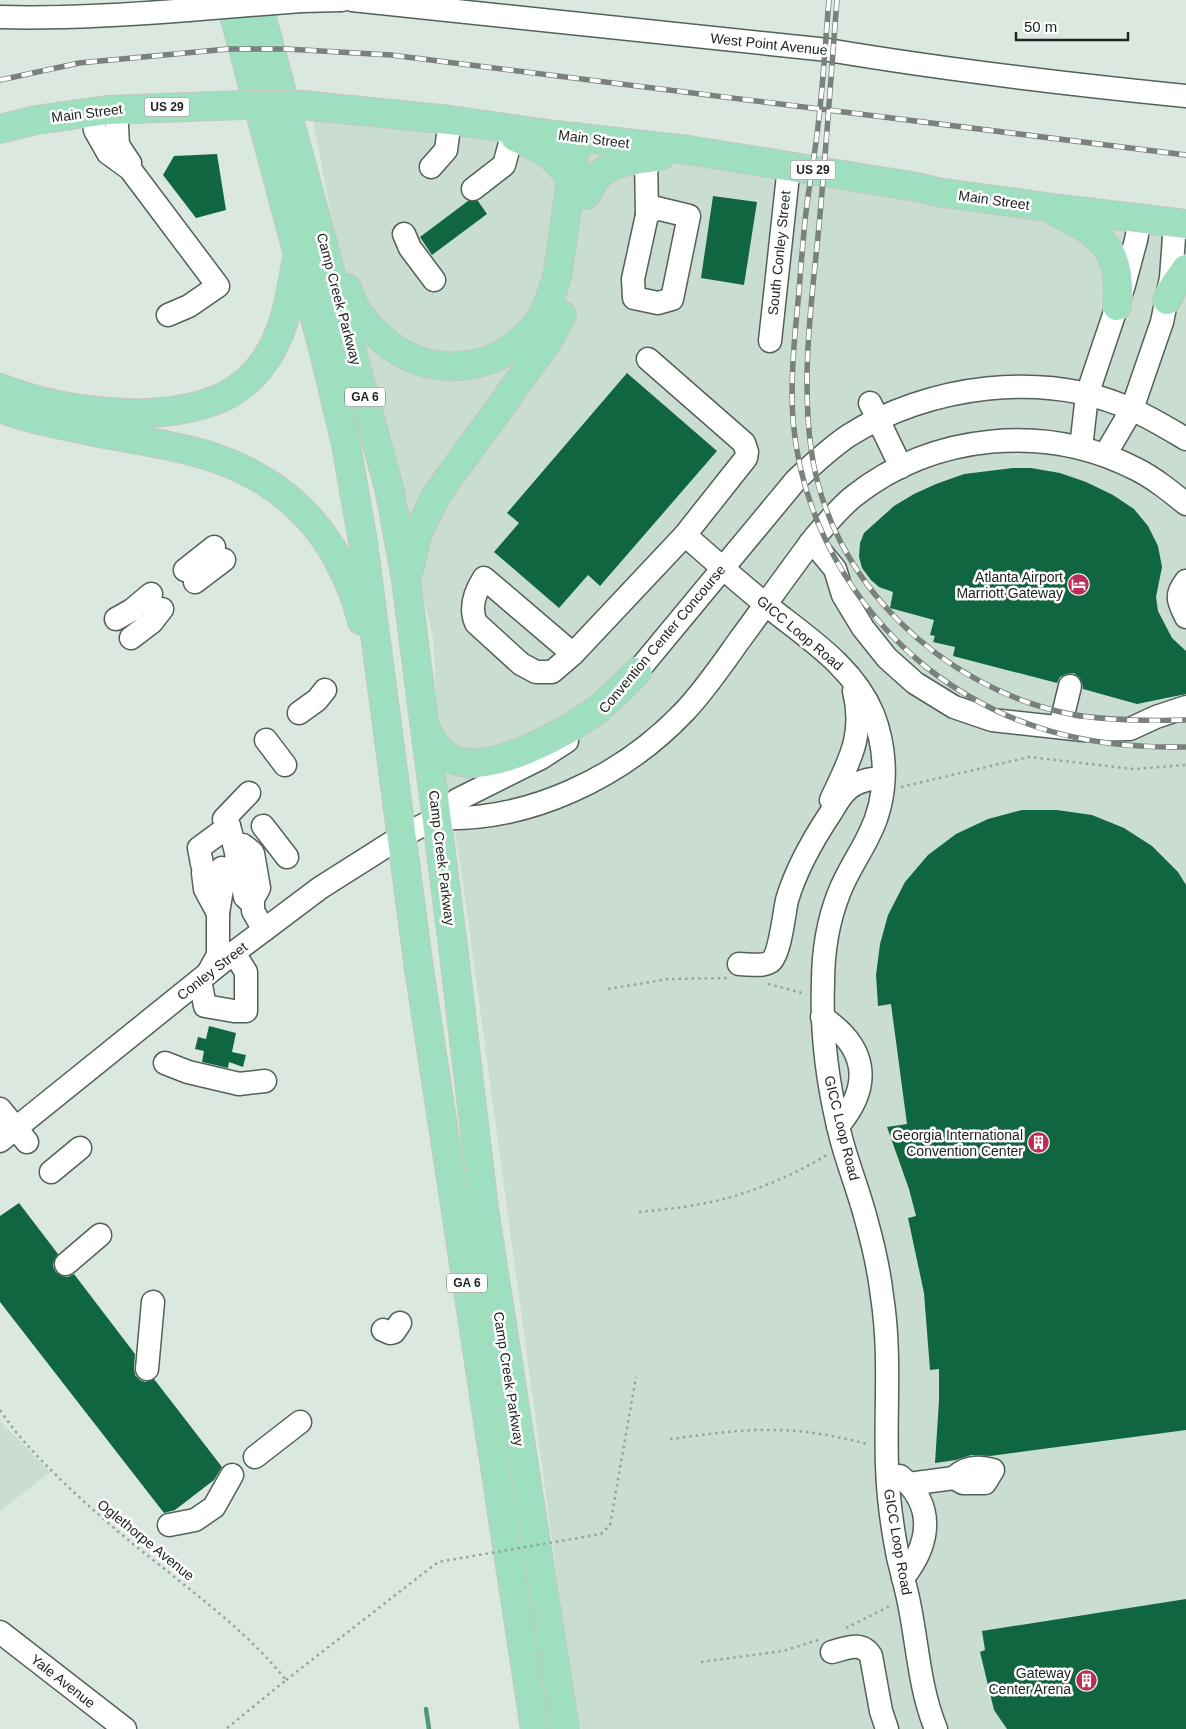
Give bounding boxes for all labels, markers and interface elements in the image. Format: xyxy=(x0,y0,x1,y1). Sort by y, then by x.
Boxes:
scale bar xyxy=(1016,10,1128,42)
text: 50 m xyxy=(1024,18,1057,35)
street label: West Point Avenue xyxy=(710,30,829,58)
road number: US 29 xyxy=(144,98,190,116)
street label: Main Street xyxy=(50,101,124,125)
street label: Main Street xyxy=(557,127,631,151)
road number: US 29 xyxy=(790,160,836,180)
street label: Main Street xyxy=(957,187,1031,213)
street label: South Conley Street xyxy=(764,190,794,316)
street label: Camp Creek Parkway xyxy=(314,231,364,367)
road number: GA 6 xyxy=(345,388,385,407)
street label: Convention Center Concourse xyxy=(595,562,729,716)
place label: Atlanta Airport Marriott Gateway xyxy=(956,569,1063,601)
hotel icon: Atlanta Airport Marriott Gateway xyxy=(1067,573,1091,597)
street label: GICC Loop Road xyxy=(754,592,846,674)
street label: Camp Creek Parkway xyxy=(426,789,458,927)
street label: Conley Street xyxy=(174,939,250,1003)
street label: GICC Loop Road xyxy=(821,1074,863,1182)
place label: Georgia International Convention Center xyxy=(892,1127,1023,1159)
building icon: Georgia International Convention Center xyxy=(1027,1131,1051,1155)
road number: GA 6 xyxy=(447,1274,487,1292)
street label: Camp Creek Parkway xyxy=(490,1311,528,1447)
street label: GICC Loop Road xyxy=(881,1488,915,1596)
street label: Oglethorpe Avenue xyxy=(94,1496,198,1584)
street label: Yale Avenue xyxy=(28,1651,99,1711)
place label: Gateway Center Arena xyxy=(989,1665,1071,1697)
building icon: Gateway Center Arena xyxy=(1075,1669,1099,1693)

